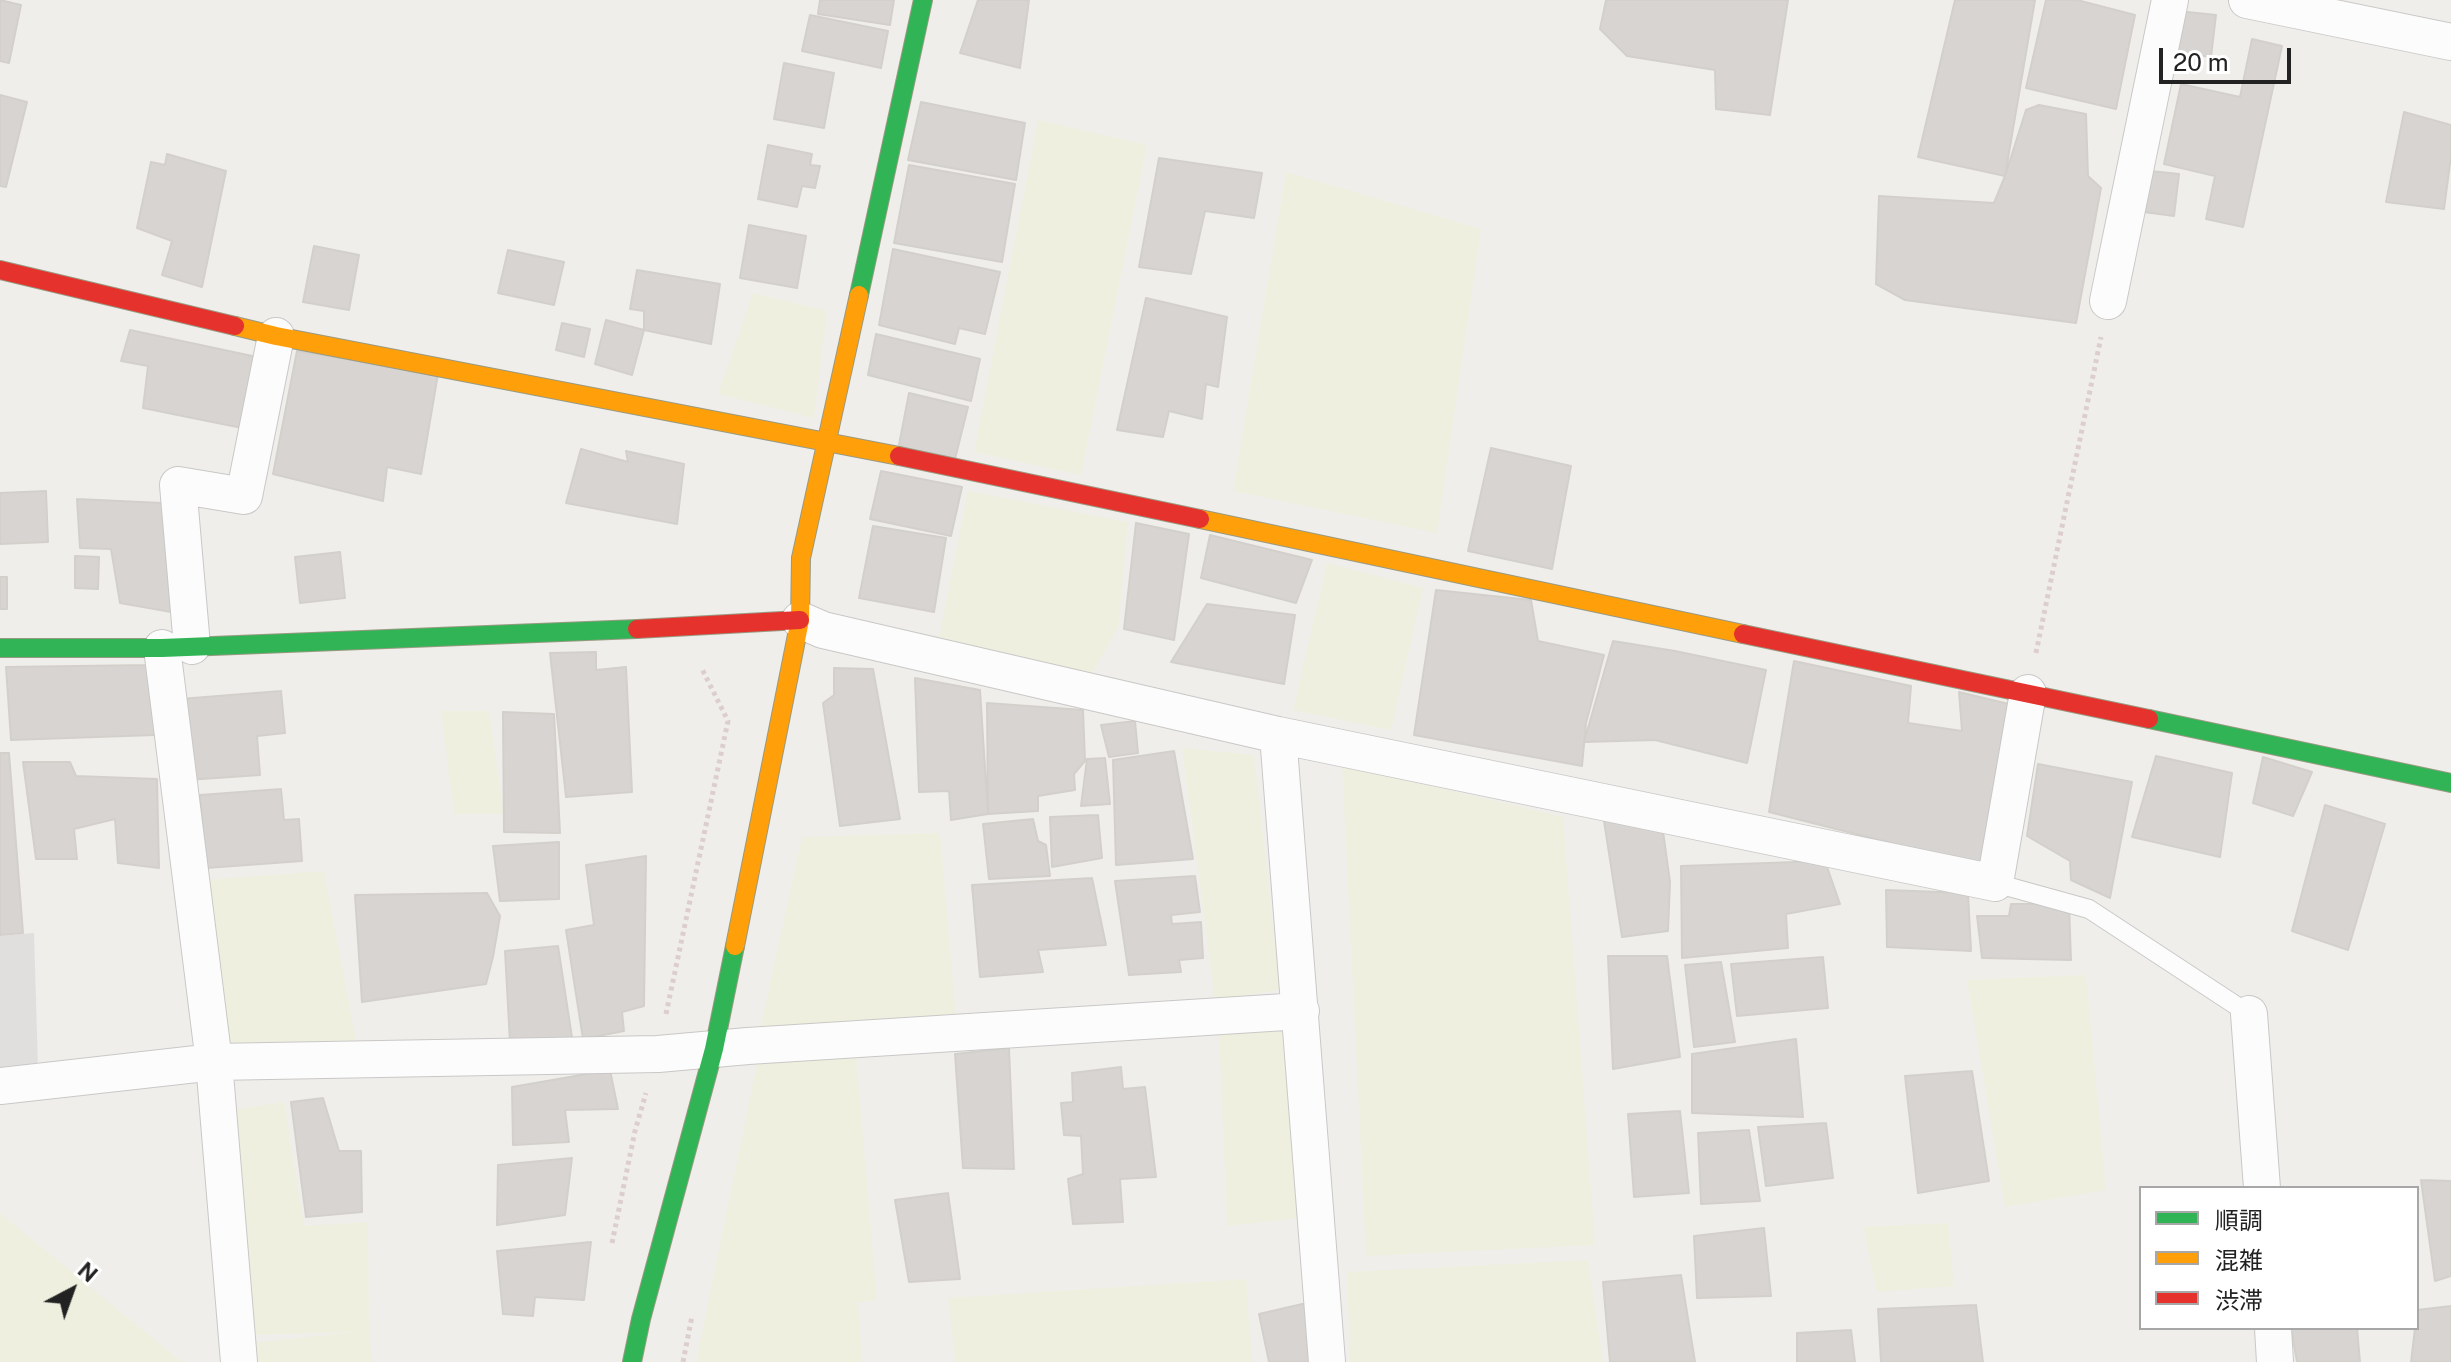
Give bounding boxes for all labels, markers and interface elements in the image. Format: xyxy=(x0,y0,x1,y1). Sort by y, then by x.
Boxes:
scale bar xyxy=(2163,32,2295,82)
text: 20 m xyxy=(2173,48,2229,76)
legend xyxy=(2139,1186,2419,1330)
text: 順調 xyxy=(2215,1206,2263,1234)
text: 混雑 xyxy=(2215,1246,2263,1274)
north arrow xyxy=(32,1250,112,1330)
text: N xyxy=(73,1256,103,1287)
text: 渋滞 xyxy=(2215,1286,2263,1314)

